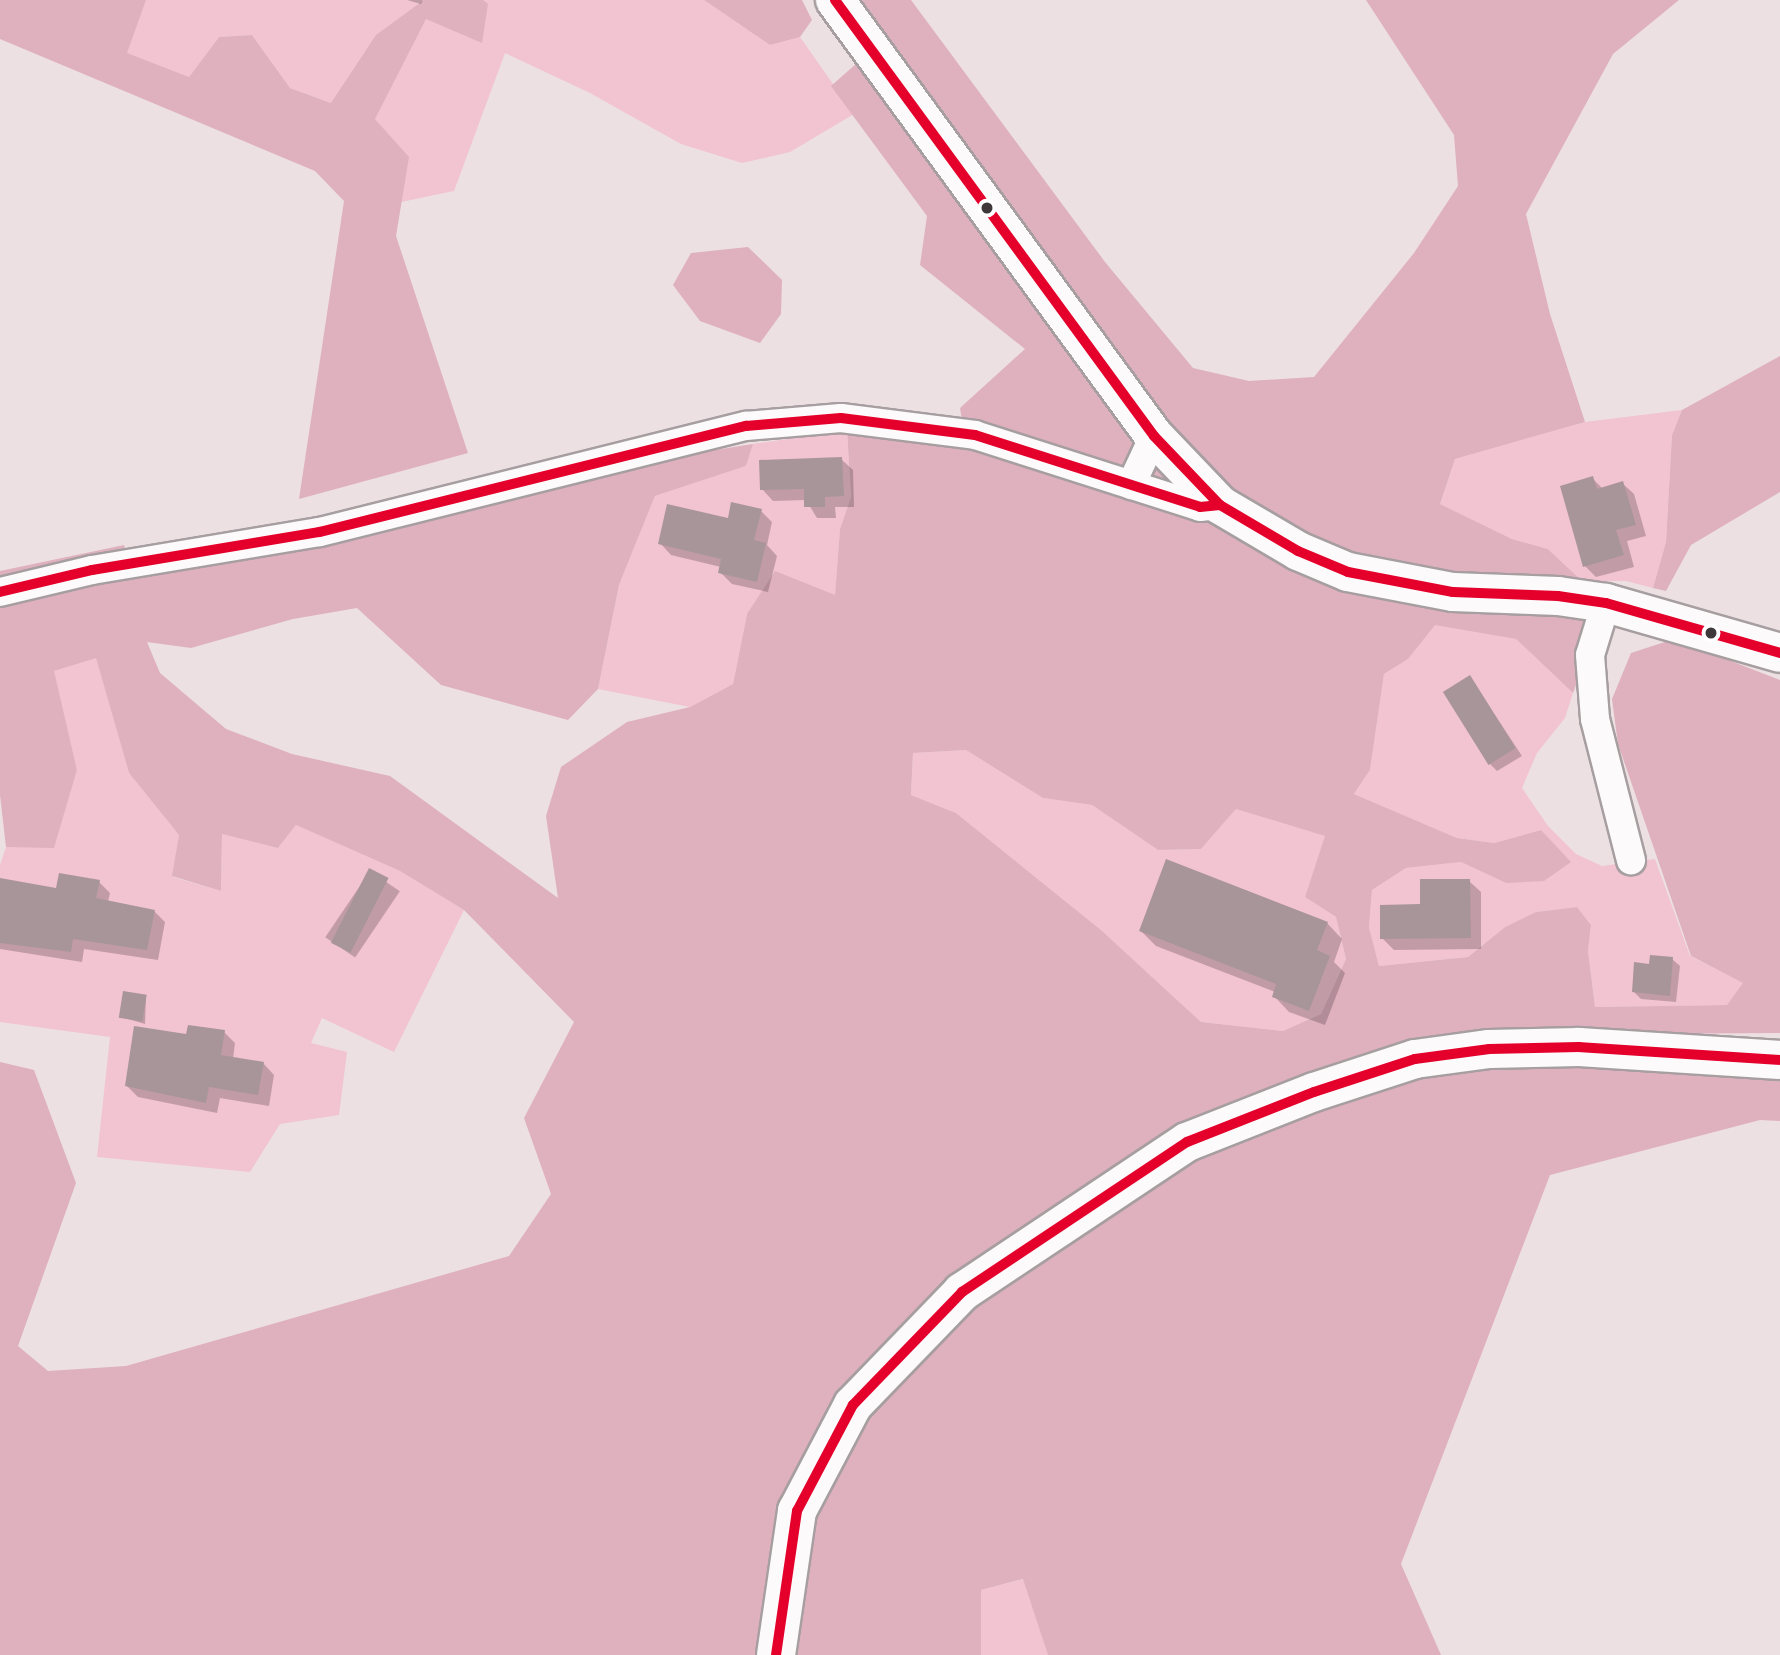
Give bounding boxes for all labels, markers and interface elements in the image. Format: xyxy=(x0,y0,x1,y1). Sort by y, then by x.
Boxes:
unlabelled marker xyxy=(980,201,994,215)
unlabelled marker xyxy=(1704,626,1718,640)

